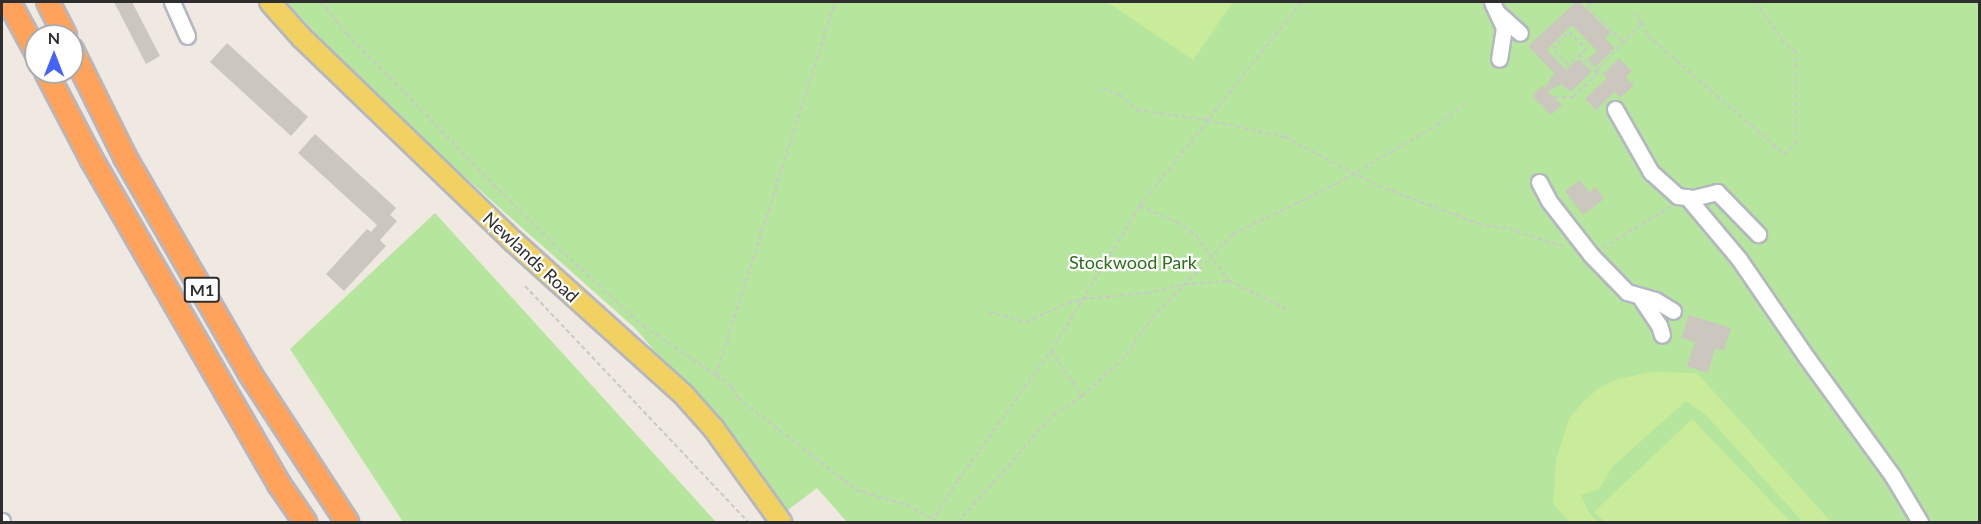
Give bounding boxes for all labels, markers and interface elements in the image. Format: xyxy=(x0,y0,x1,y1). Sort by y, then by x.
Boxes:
north arrow xyxy=(24,24,84,84)
text: N xyxy=(48,28,60,47)
street label: Newlands Road xyxy=(479,207,583,307)
park label: Stockwood Park xyxy=(1069,251,1197,273)
road number: M1 xyxy=(182,277,222,303)

